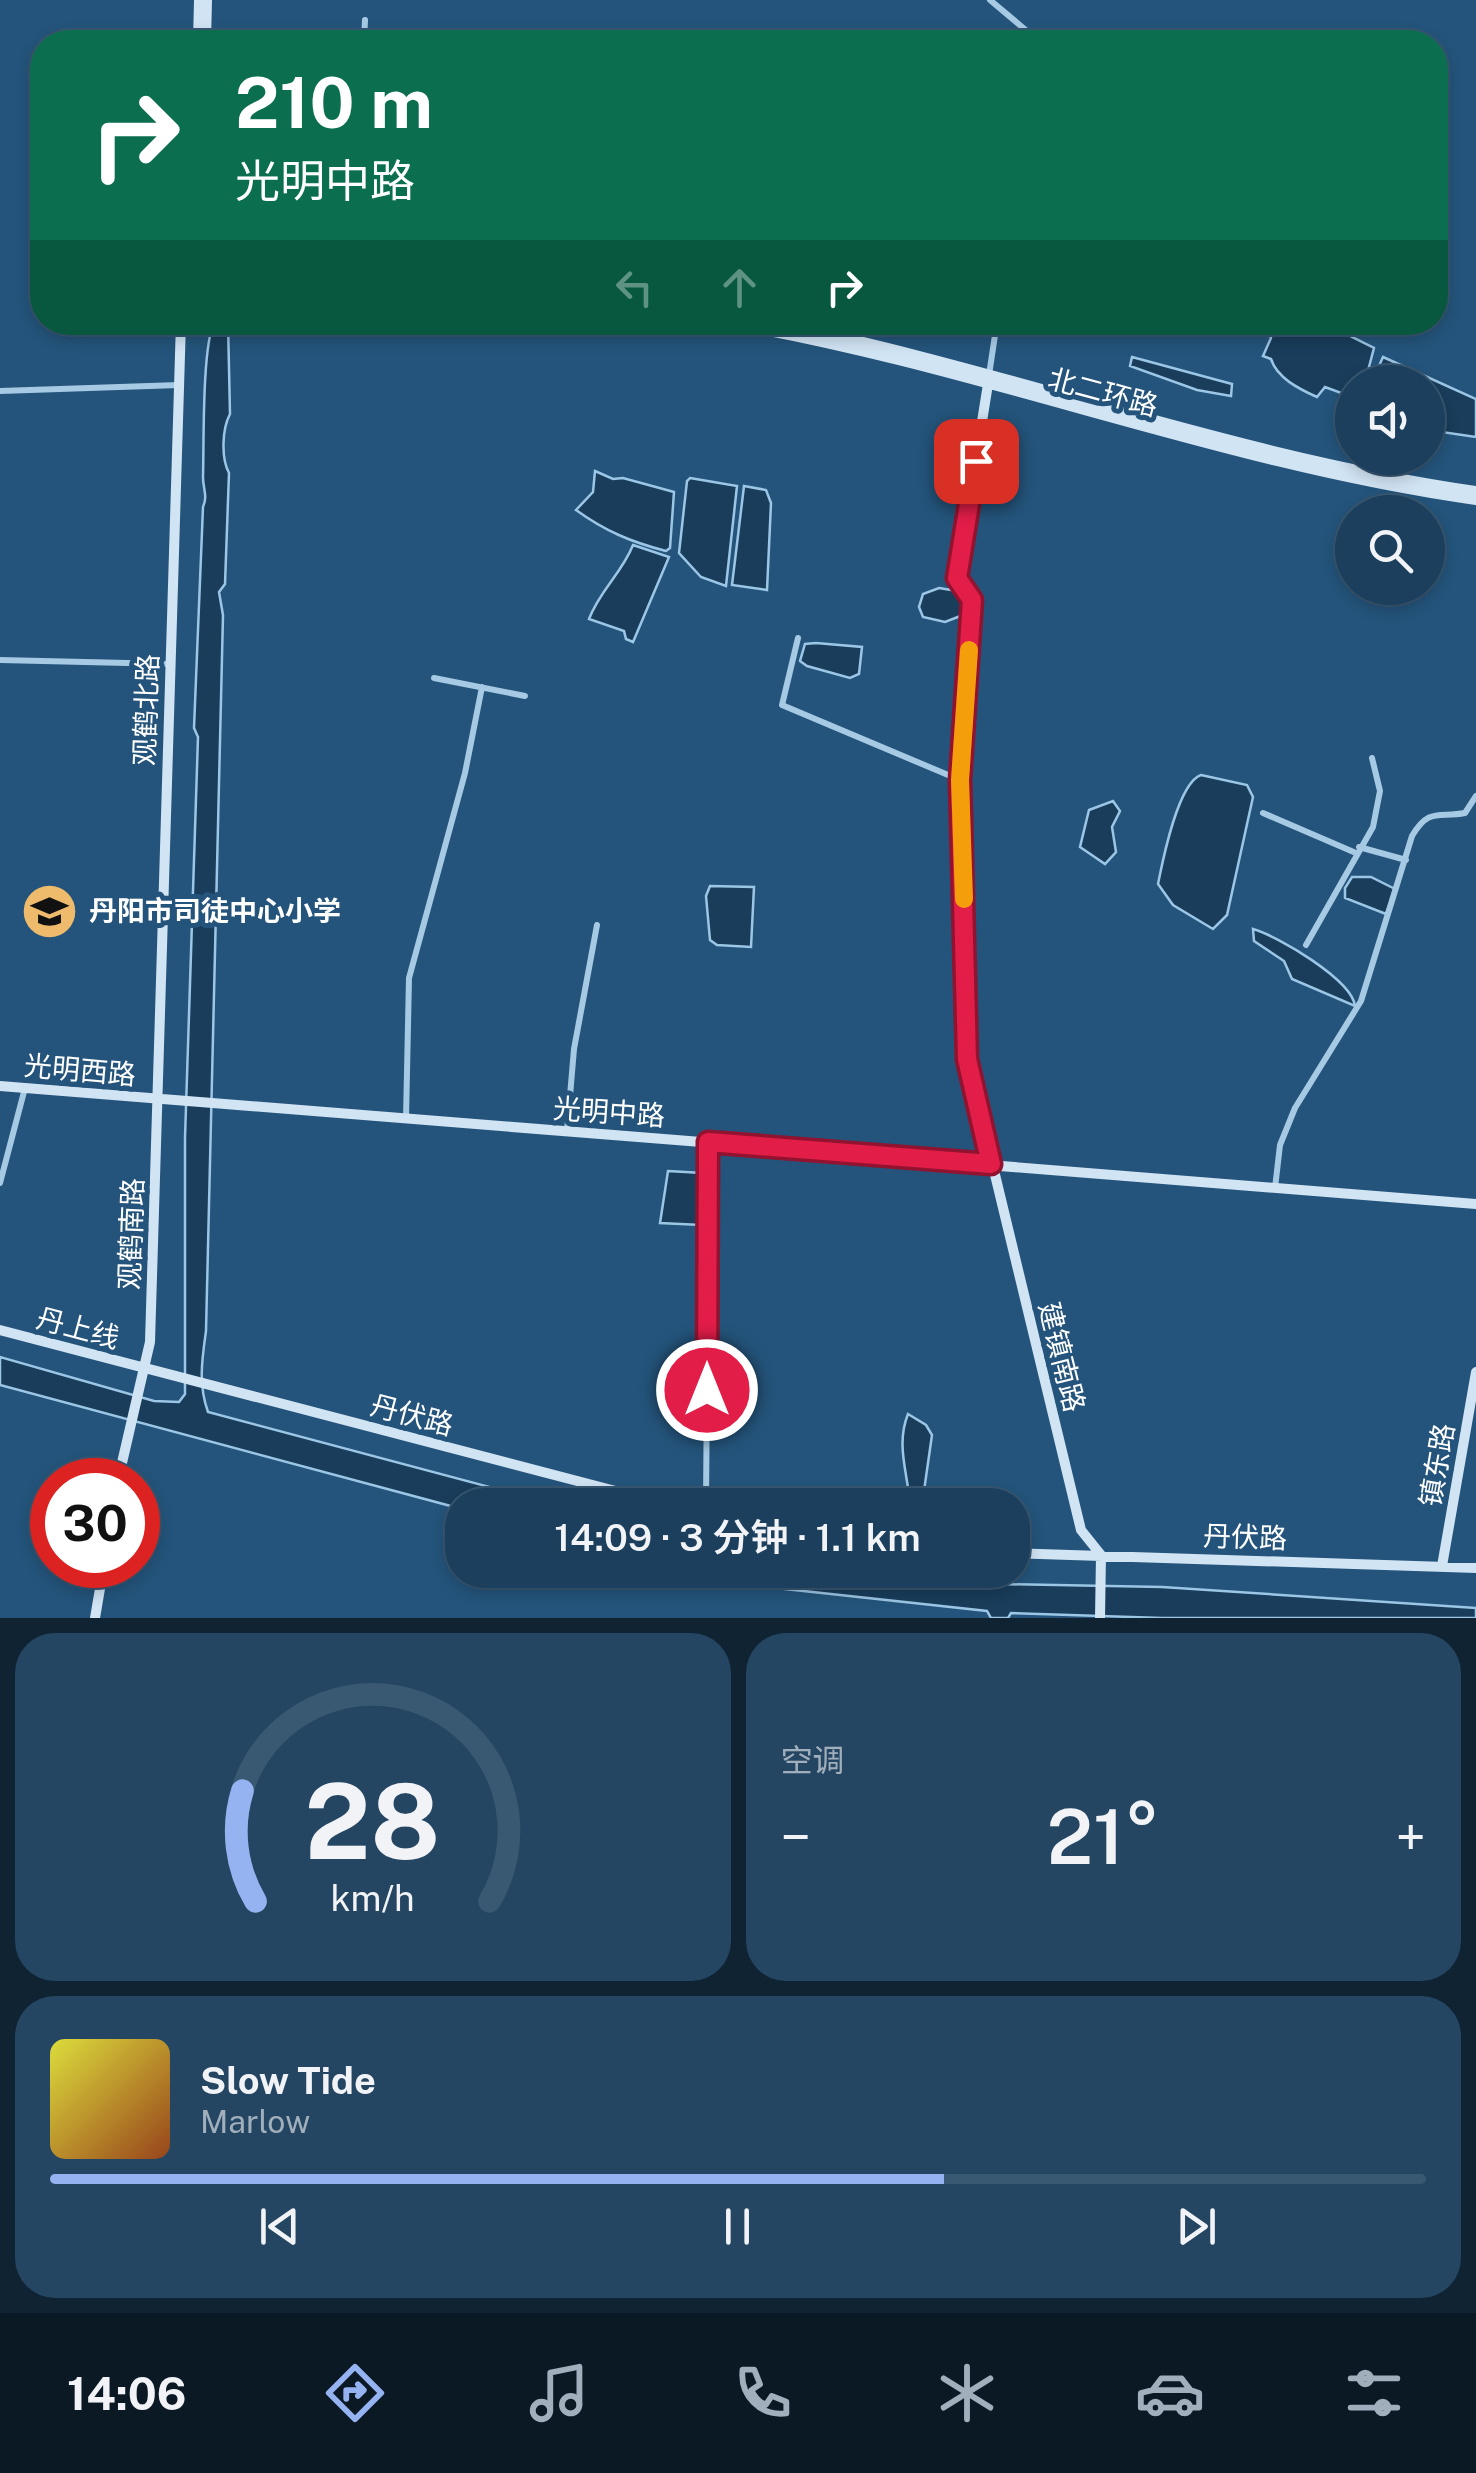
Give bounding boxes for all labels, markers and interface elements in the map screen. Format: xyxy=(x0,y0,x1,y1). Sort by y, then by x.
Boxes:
text: 210 m xyxy=(235,61,433,144)
icon: right xyxy=(70,70,200,200)
text: 光明中路 xyxy=(235,154,415,207)
icon: left xyxy=(607,260,662,315)
icon: ahead xyxy=(712,260,767,315)
icon: right xyxy=(817,260,872,315)
street label: 北二环路 xyxy=(1045,361,1161,422)
map controls xyxy=(1335,365,1445,605)
button: sound xyxy=(1335,365,1445,475)
pin xyxy=(934,419,1019,504)
icon: arrive xyxy=(949,434,1004,489)
button: search xyxy=(1335,495,1445,605)
street label: 观鹤北路 xyxy=(127,653,164,767)
school or university icon: 丹阳市司徒中心小学 xyxy=(20,881,80,941)
place label: 丹阳市司徒中心小学 xyxy=(89,894,341,927)
street label: 光明西路 xyxy=(23,1048,137,1091)
street label: 光明中路 xyxy=(552,1091,666,1132)
street label: 观鹤南路 xyxy=(112,1177,149,1291)
street label: 建镇南路 xyxy=(1033,1299,1092,1415)
street label: 丹上线 xyxy=(33,1301,123,1354)
position arrow xyxy=(655,1338,759,1442)
street label: 丹伏路 xyxy=(367,1388,457,1441)
street label: 镇东路 xyxy=(1413,1421,1460,1509)
speed limit sign: 30 xyxy=(30,1458,160,1588)
text: 14:09 · 3 分钟 · 1.1 km xyxy=(554,1515,921,1560)
street label: 丹伏路 xyxy=(1202,1519,1288,1554)
text: 空调 xyxy=(781,1742,845,1779)
text: 28 xyxy=(305,1760,441,1882)
text: 21° xyxy=(1047,1793,1160,1881)
text: − xyxy=(781,1805,811,1869)
text: + xyxy=(1396,1805,1426,1869)
text: km/h xyxy=(331,1877,415,1919)
text: Slow Tide xyxy=(200,2058,376,2103)
text: Marlow xyxy=(200,2103,310,2140)
icon: previous xyxy=(252,2199,307,2254)
icon: pause xyxy=(710,2199,765,2254)
icon: next xyxy=(1169,2199,1224,2254)
icon: directions xyxy=(320,2358,390,2428)
icon: music xyxy=(524,2358,594,2428)
icon: phone xyxy=(728,2358,798,2428)
icon: climate xyxy=(932,2358,1002,2428)
icon: car xyxy=(1135,2358,1205,2428)
icon: filters xyxy=(1339,2358,1409,2428)
text: 14:06 xyxy=(67,2367,186,2420)

